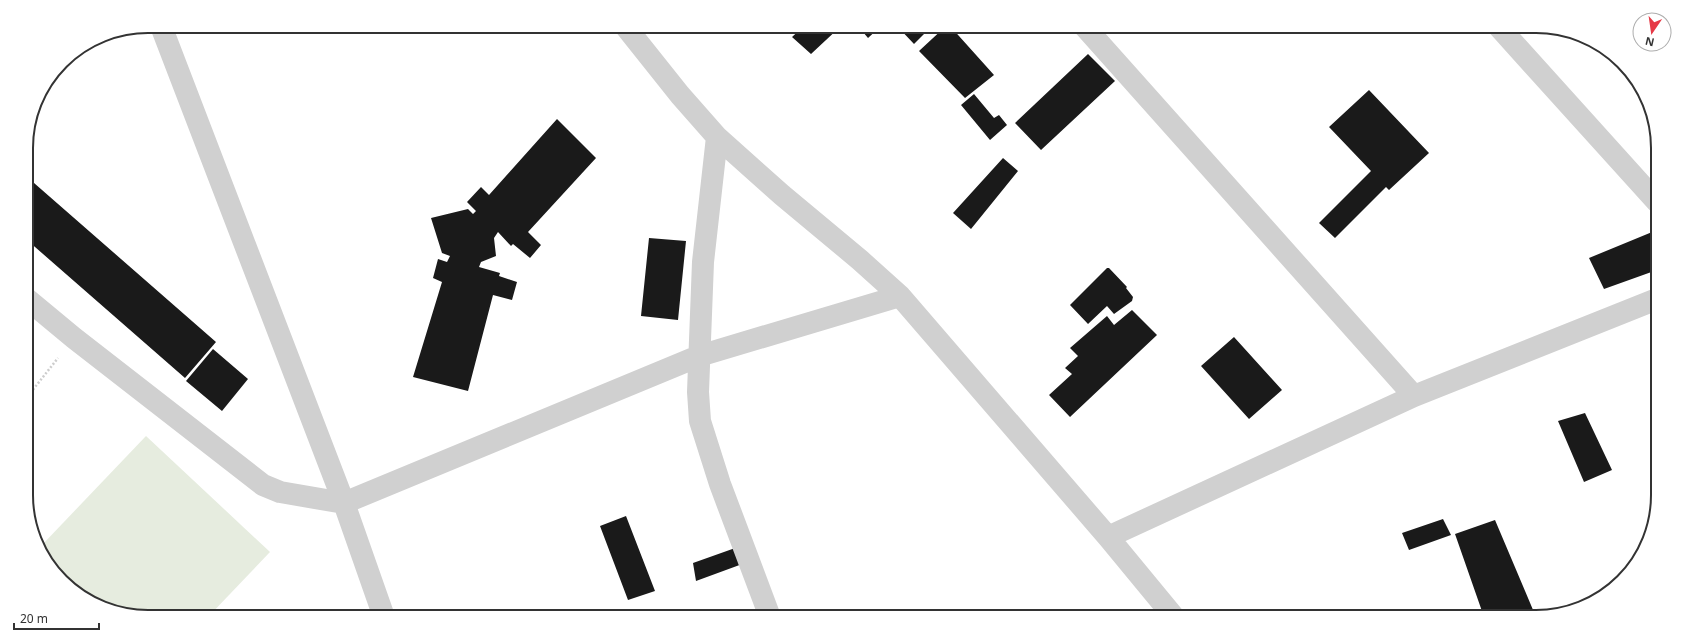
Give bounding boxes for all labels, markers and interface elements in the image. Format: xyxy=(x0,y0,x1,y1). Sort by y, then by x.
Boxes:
north arrow xyxy=(1632,12,1672,52)
text: N xyxy=(1644,34,1656,51)
scale bar xyxy=(14,605,99,631)
text: 20 m xyxy=(20,610,48,627)

